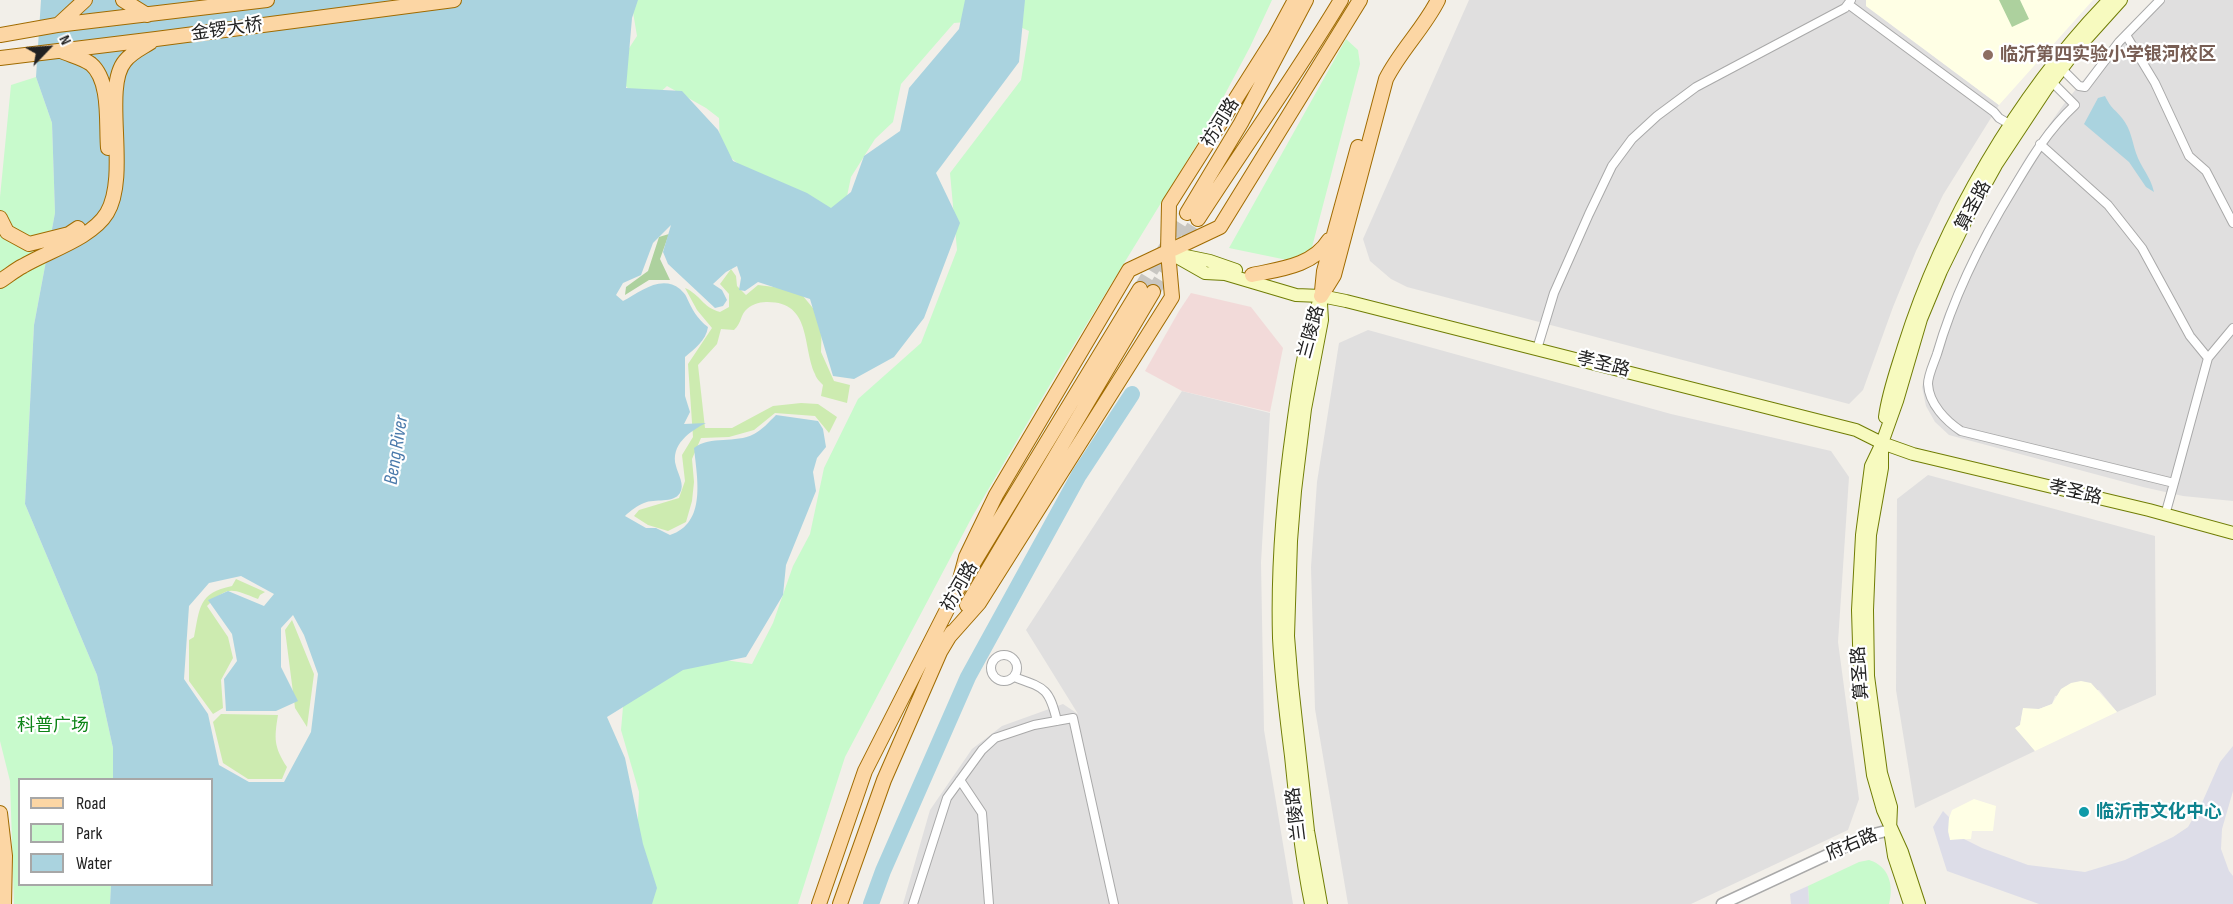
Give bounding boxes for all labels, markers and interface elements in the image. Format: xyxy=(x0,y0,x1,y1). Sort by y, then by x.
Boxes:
street label: 金锣大桥 xyxy=(190,14,264,46)
north arrow xyxy=(18,18,78,78)
text: N xyxy=(54,32,75,48)
place label: 临沂第四实验小学银河校区 xyxy=(2000,44,2216,66)
marker: 临沂第四实验小学银河校区 xyxy=(1981,48,1995,62)
street label: 祊河路 xyxy=(1198,94,1244,152)
street label: 算圣路 xyxy=(1952,177,1996,235)
street label: 兰陵路 xyxy=(1295,303,1329,361)
street label: 孝圣路 xyxy=(1574,348,1632,382)
water label: Beng River xyxy=(380,414,414,486)
street label: 孝圣路 xyxy=(2046,476,2104,510)
street label: 祊河路 xyxy=(937,558,983,616)
street label: 算圣路 xyxy=(1848,645,1874,701)
park label: 科普广场 xyxy=(17,715,89,737)
legend xyxy=(18,778,213,886)
street label: 兰陵路 xyxy=(1283,786,1311,842)
text: Road xyxy=(76,793,106,814)
place label: 临沂市文化中心 xyxy=(2096,801,2222,823)
marker: 临沂市文化中心 xyxy=(2077,805,2091,819)
text: Park xyxy=(76,823,102,844)
street label: 府右路 xyxy=(1823,825,1881,865)
text: Water xyxy=(76,853,112,874)

